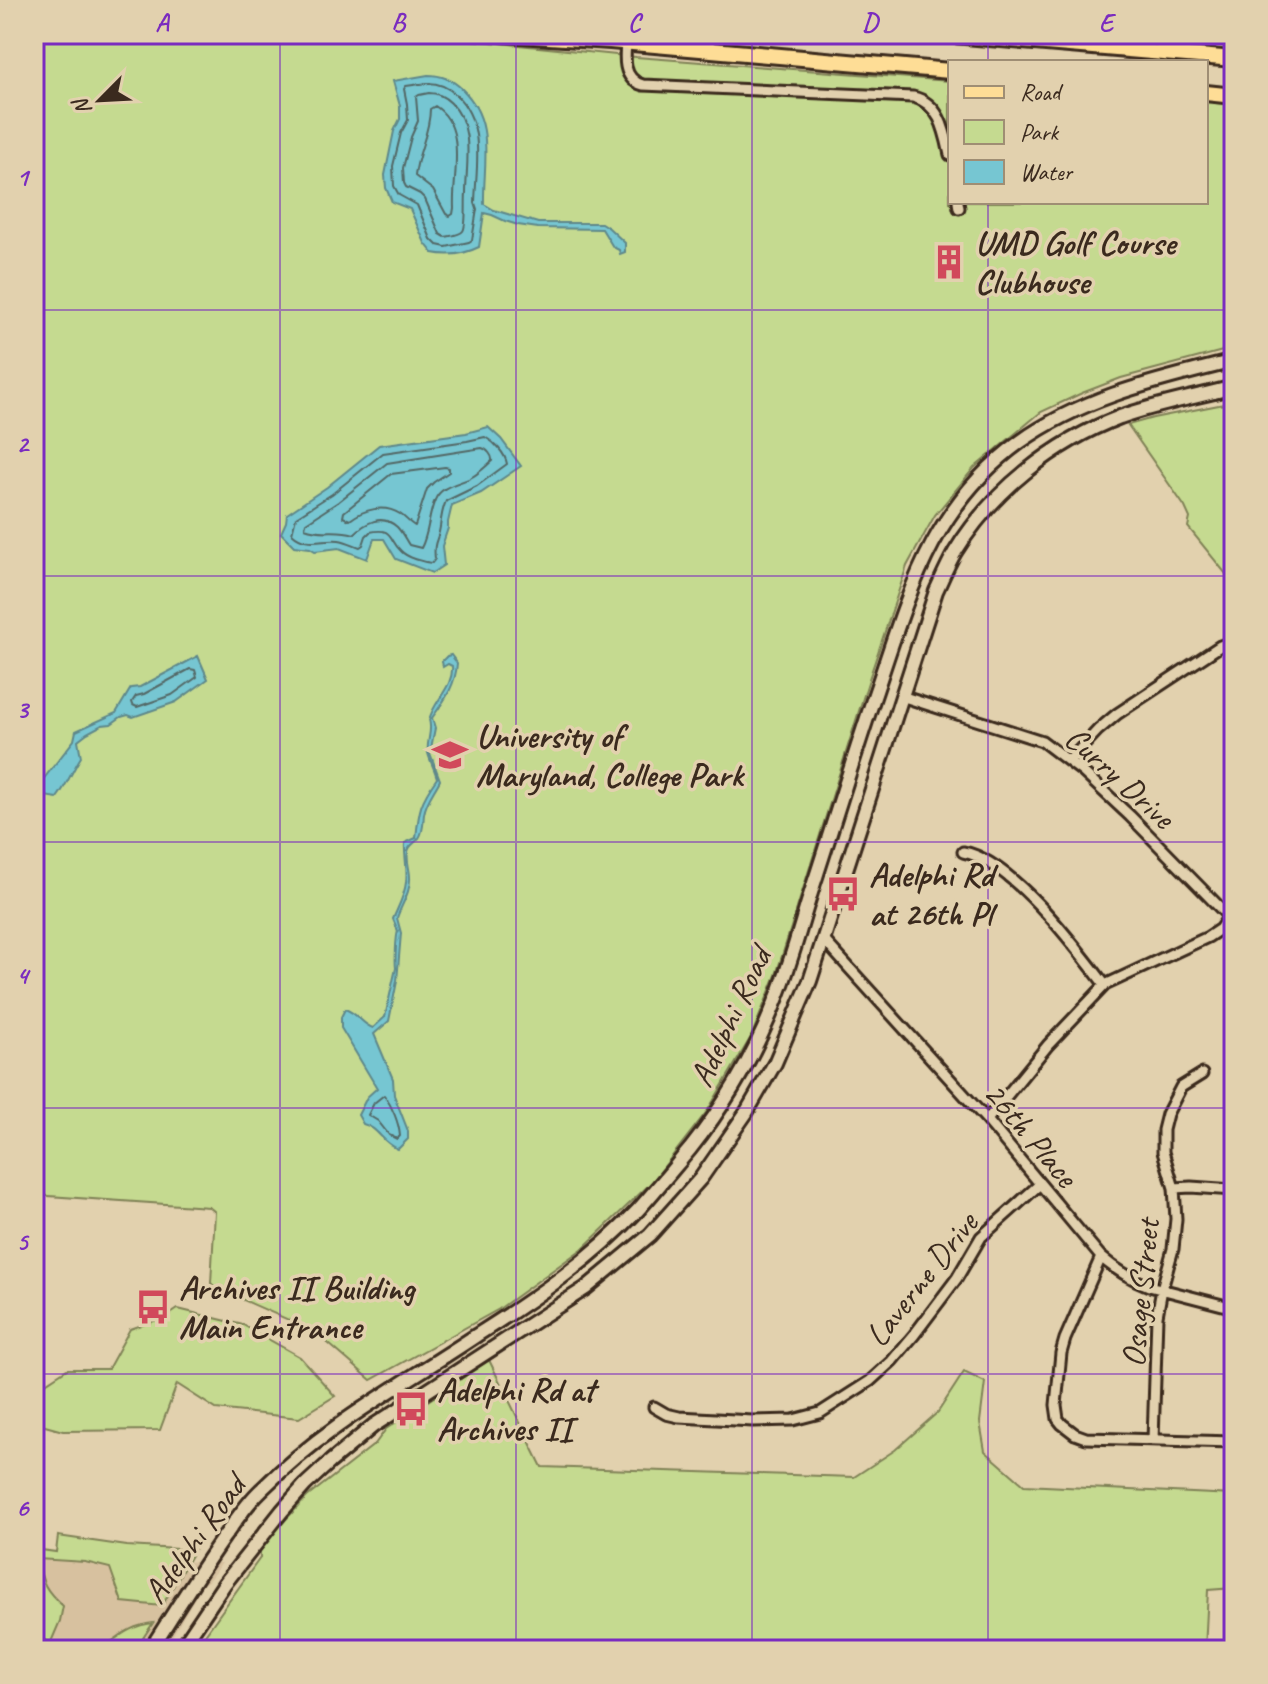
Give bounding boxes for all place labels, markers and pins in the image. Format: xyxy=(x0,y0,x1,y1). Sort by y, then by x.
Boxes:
place label: UMD Golf Course Clubhouse xyxy=(975,221,1179,303)
building icon: UMD Golf Course Clubhouse xyxy=(930,243,968,281)
place label: University of Maryland, College Park xyxy=(476,714,746,796)
school or university icon: University of Maryland, College Park xyxy=(431,736,469,774)
place label: Adelphi Rd at 26th Pl xyxy=(869,853,999,935)
bus stop icon: Adelphi Rd at 26th Pl xyxy=(824,875,862,913)
place label: Archives II Building Main Entrance xyxy=(179,1266,417,1348)
bus stop icon: Archives II Building Main Entrance xyxy=(134,1288,172,1326)
place label: Adelphi Rd at Archives II xyxy=(437,1368,600,1450)
bus stop icon: Adelphi Rd at Archives II xyxy=(392,1390,430,1428)

